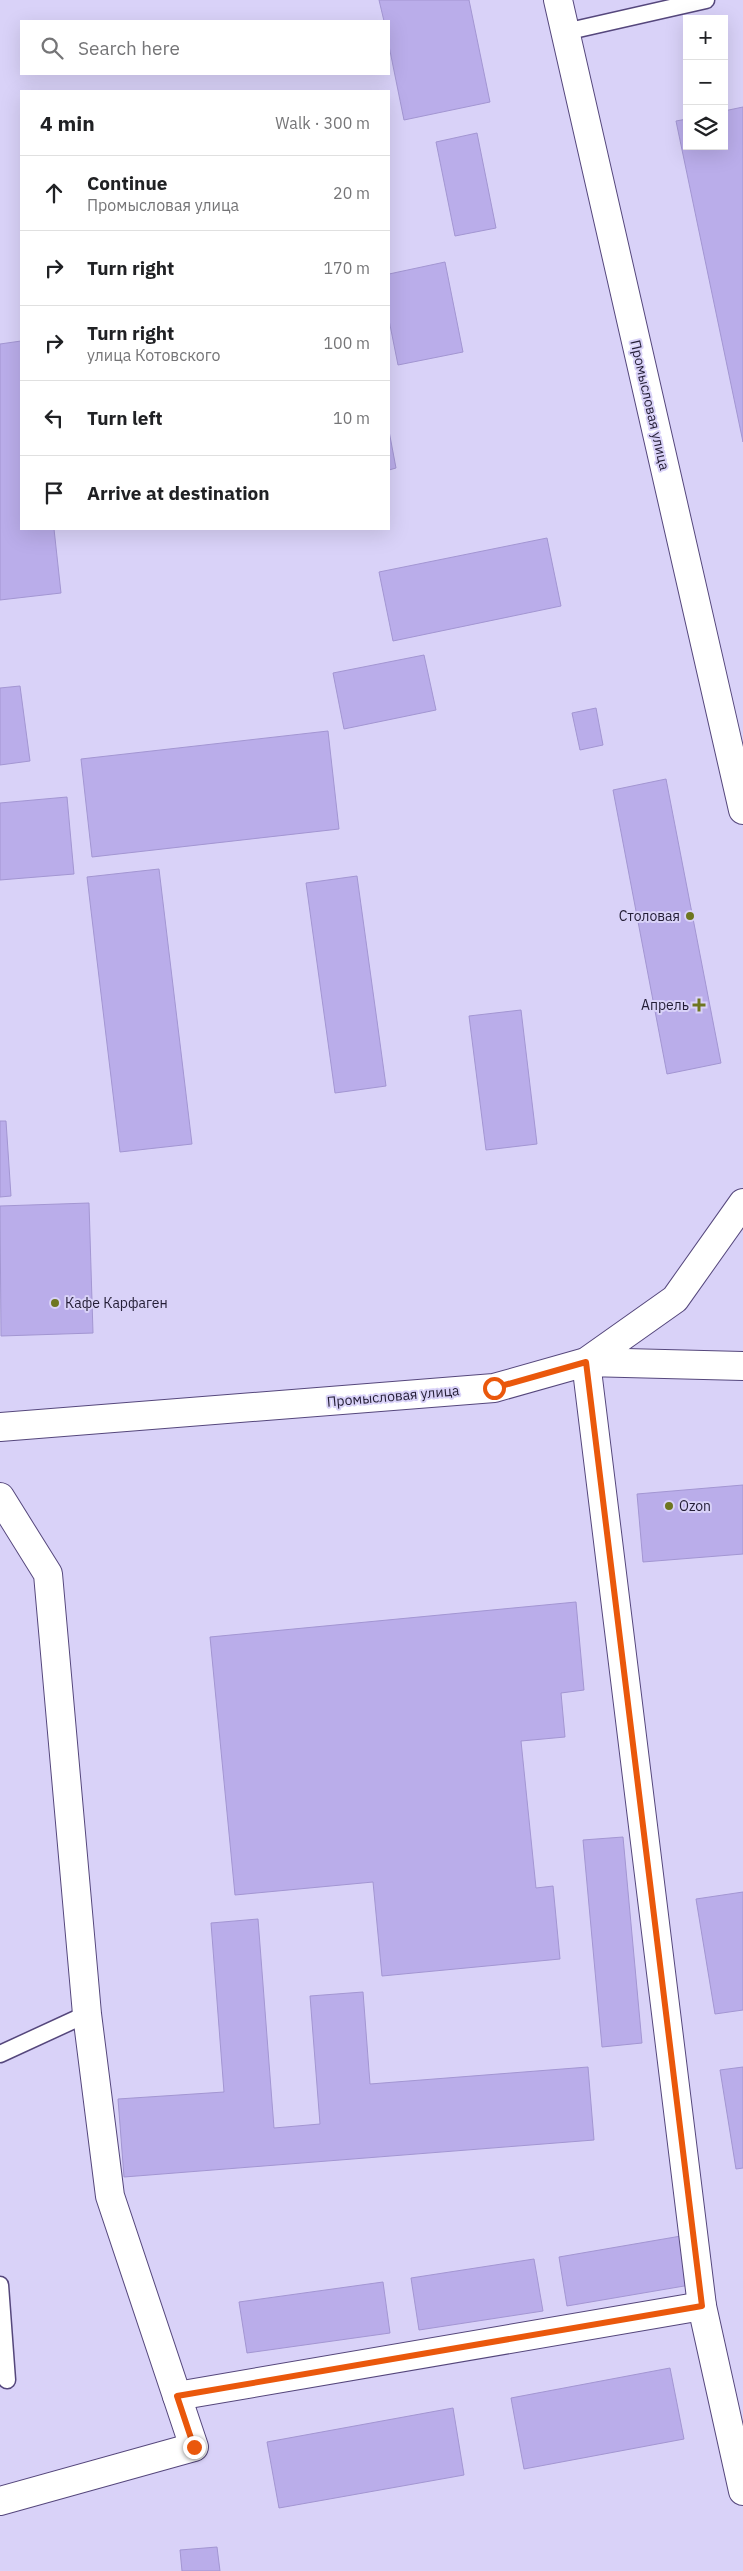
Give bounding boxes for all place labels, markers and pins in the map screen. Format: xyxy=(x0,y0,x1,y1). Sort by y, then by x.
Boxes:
place label: Столовая xyxy=(619,907,680,925)
marker: Столовая xyxy=(684,910,696,922)
place label: Апрель xyxy=(641,996,689,1014)
marker: Апрель xyxy=(693,999,705,1011)
place label: Кафе Карфаген xyxy=(65,1294,168,1312)
marker: Кафе Карфаген xyxy=(49,1297,61,1309)
place label: Ozon xyxy=(679,1497,711,1515)
marker: Ozon xyxy=(663,1500,675,1512)

